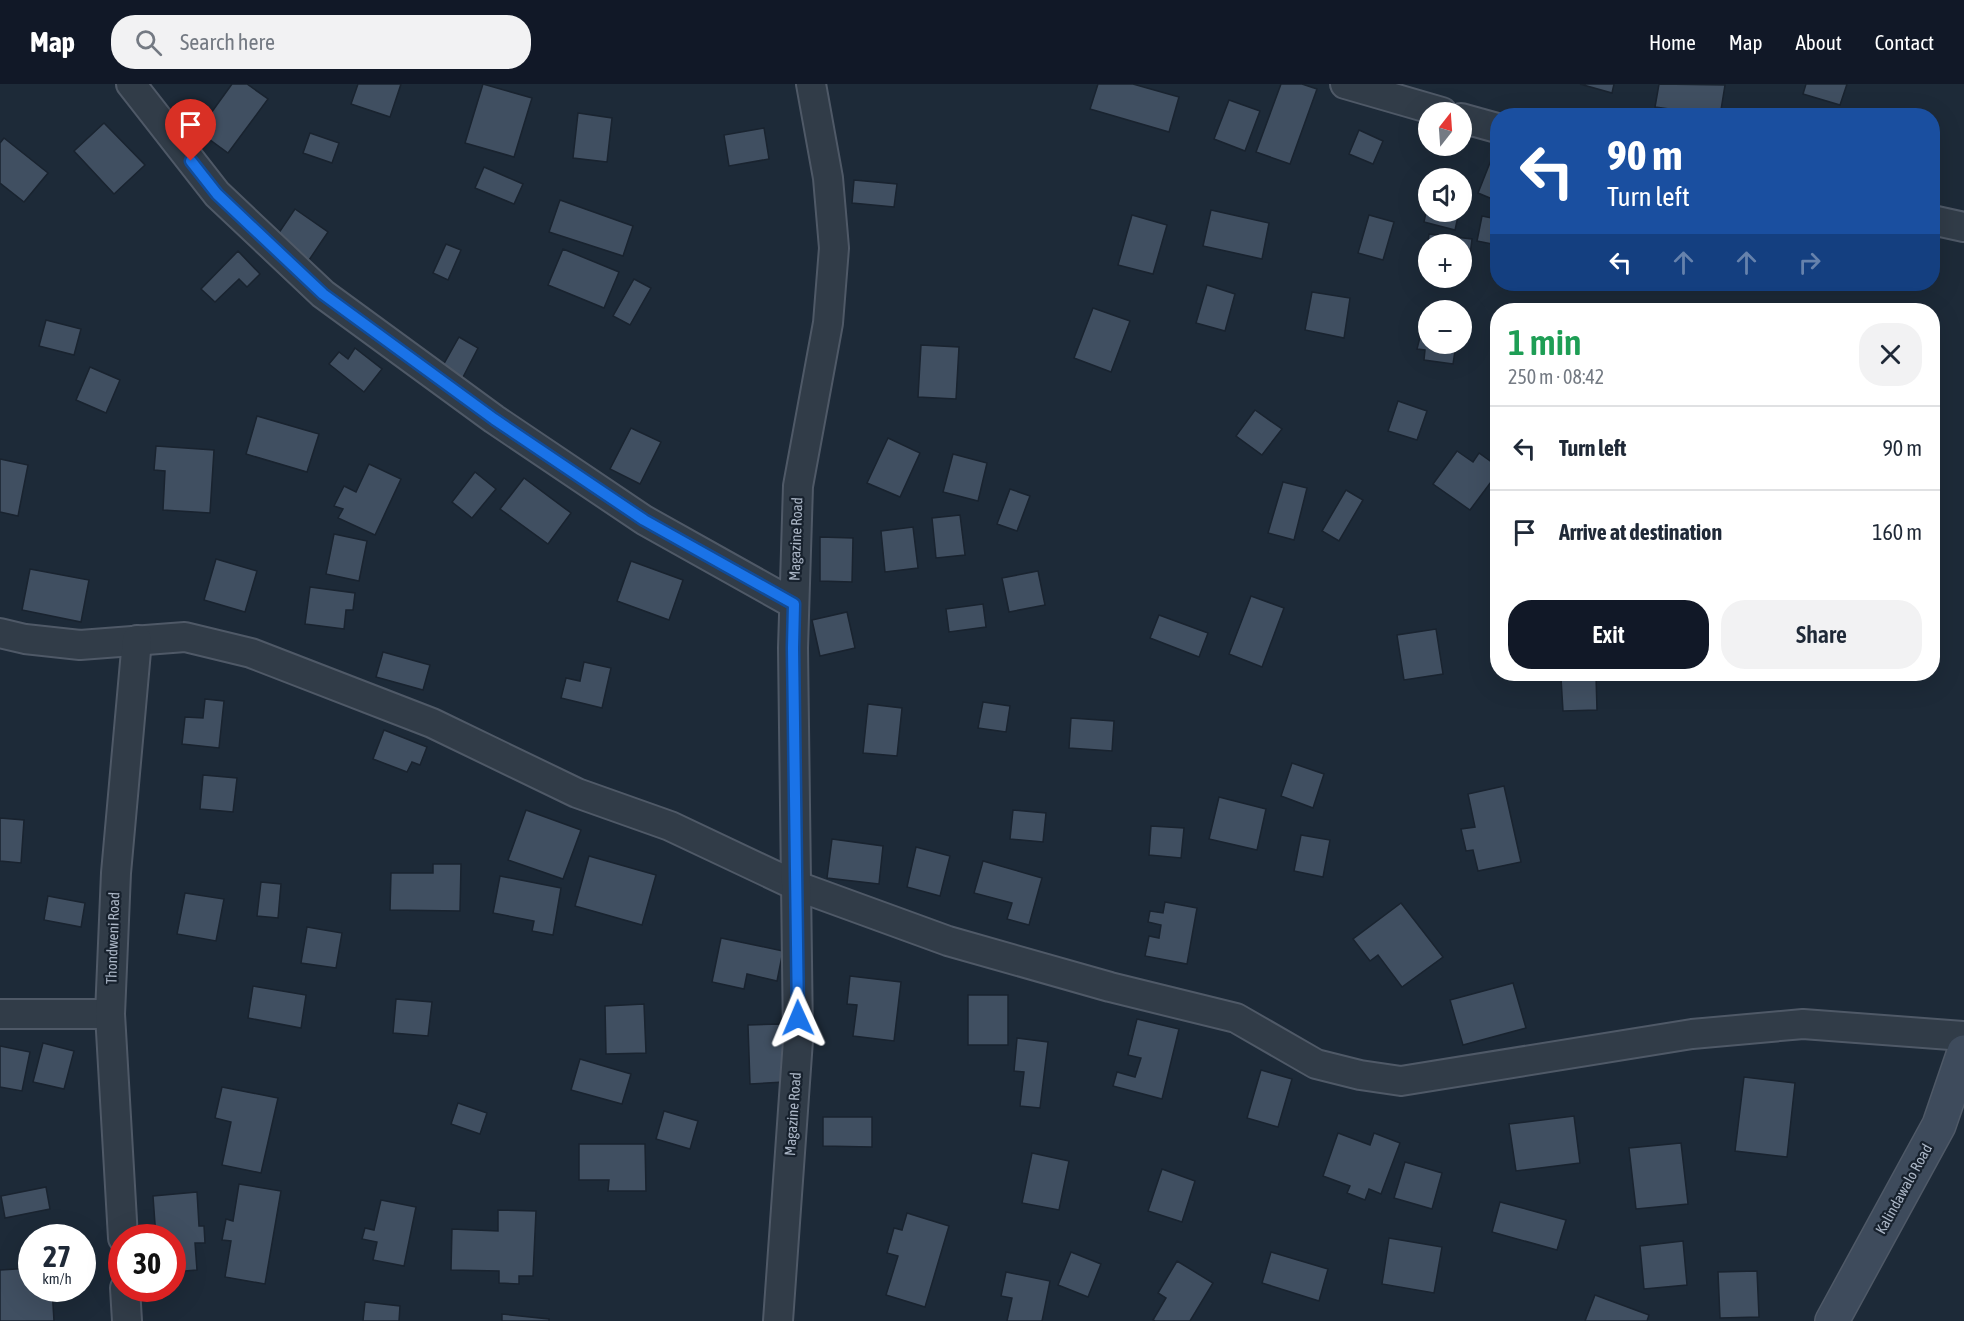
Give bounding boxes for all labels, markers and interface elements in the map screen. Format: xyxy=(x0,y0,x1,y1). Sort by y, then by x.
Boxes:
search box xyxy=(111,15,531,69)
text: Map xyxy=(30,26,75,58)
icon: search xyxy=(132,26,165,59)
text: Search here xyxy=(180,29,275,55)
text: Home xyxy=(1649,30,1696,54)
text: Map xyxy=(1729,30,1763,54)
text: About xyxy=(1796,30,1842,54)
text: Contact xyxy=(1875,30,1934,54)
pin xyxy=(165,99,216,161)
north arrow xyxy=(1418,102,1472,156)
map controls xyxy=(1418,102,1472,354)
icon: arrive xyxy=(174,108,207,141)
text: 90 m xyxy=(1607,131,1682,179)
icon: left xyxy=(1508,132,1586,210)
button: sound xyxy=(1418,168,1472,222)
text: Turn left xyxy=(1607,181,1690,212)
button: + xyxy=(1418,234,1472,288)
icon: left xyxy=(1604,246,1637,279)
icon: ahead xyxy=(1667,246,1700,279)
icon: ahead xyxy=(1730,246,1763,279)
icon: right xyxy=(1793,246,1826,279)
button: − xyxy=(1418,300,1472,354)
text: 1 min xyxy=(1508,321,1582,363)
button: close xyxy=(1859,323,1922,386)
text: 250 m · 08:42 xyxy=(1508,365,1604,388)
icon: left xyxy=(1508,432,1541,465)
text: Turn left xyxy=(1559,435,1626,461)
text: 90 m xyxy=(1882,435,1922,461)
street label: Magazine Road xyxy=(786,497,805,581)
icon: arrive xyxy=(1508,516,1541,549)
text: Arrive at destination xyxy=(1559,519,1722,545)
text: 160 m xyxy=(1872,519,1922,545)
button: Exit xyxy=(1508,600,1709,669)
button: Share xyxy=(1721,600,1922,669)
street label: Thondweni Road xyxy=(102,892,123,984)
position arrow xyxy=(766,986,830,1050)
street label: Magazine Road xyxy=(781,1072,804,1156)
street label: Kalindawalo Road xyxy=(1872,1141,1935,1237)
speed limit sign: 30 xyxy=(108,1224,186,1302)
text: 27 xyxy=(43,1239,71,1273)
text: km/h xyxy=(42,1270,72,1287)

